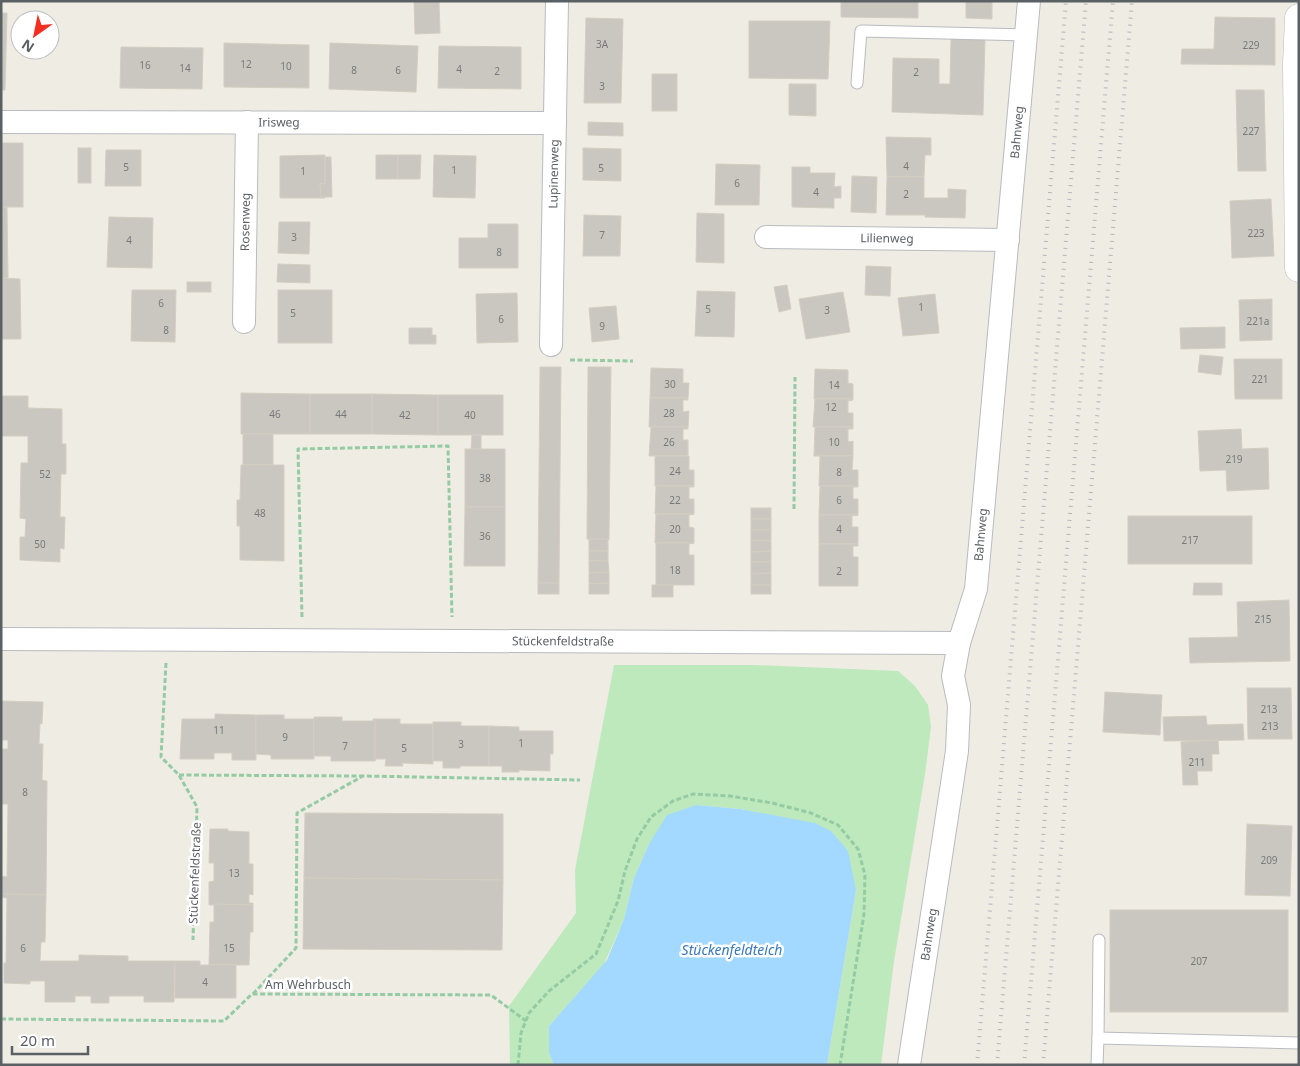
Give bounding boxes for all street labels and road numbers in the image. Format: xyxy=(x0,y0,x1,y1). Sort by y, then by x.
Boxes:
street label: Bahnweg xyxy=(1006,105,1028,159)
street label: Irisweg xyxy=(258,113,300,131)
street label: Lupinenweg xyxy=(544,139,563,209)
street label: Rosenweg xyxy=(236,193,254,251)
street label: Lilienweg xyxy=(860,229,914,247)
street label: Bahnweg xyxy=(970,507,991,562)
street label: Stückenfeldstraße xyxy=(512,632,614,650)
street label: Stückenfeldstraße xyxy=(184,822,205,924)
street label: Bahnweg xyxy=(916,907,941,962)
street label: Am Wehrbusch xyxy=(265,976,351,993)

